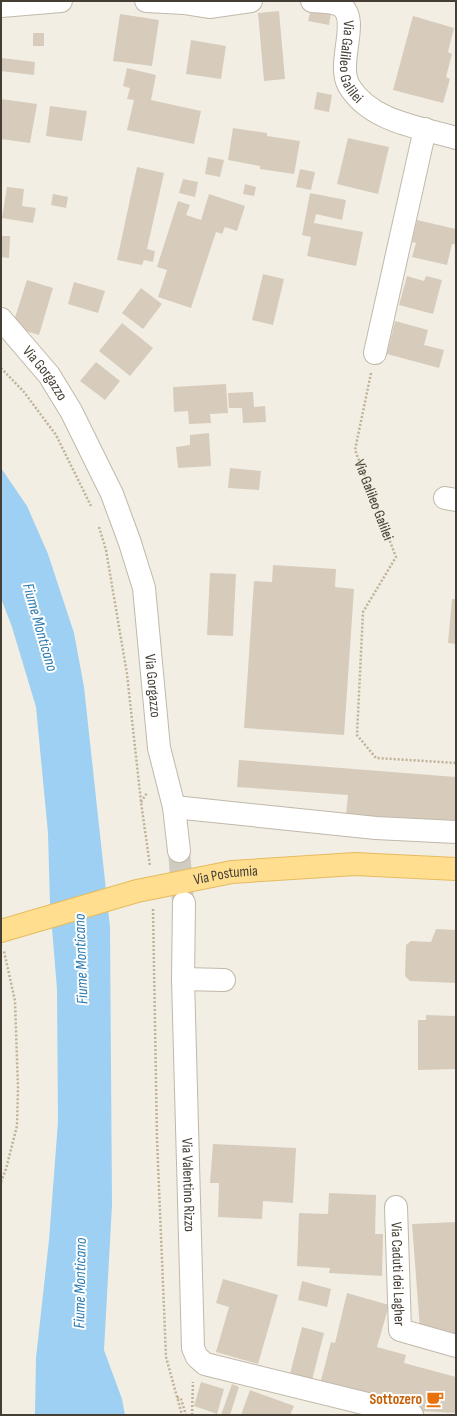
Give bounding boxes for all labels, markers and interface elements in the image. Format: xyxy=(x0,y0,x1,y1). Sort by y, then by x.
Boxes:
street label: Via Galileo Galilei xyxy=(335,20,367,108)
street label: Via Gorgazzo xyxy=(18,342,71,404)
street label: Via Galileo Galilei xyxy=(350,457,398,543)
water label: Fiume Monticano xyxy=(18,581,61,674)
street label: Via Gorgazzo xyxy=(140,653,165,718)
street label: Via Postumia xyxy=(192,861,259,889)
water label: Fiume Monticano xyxy=(70,913,93,1005)
street label: Via Valentino Rizzo xyxy=(177,1138,199,1232)
street label: Via Caduti dei Lagher xyxy=(386,1221,409,1327)
water label: Fiume Monticano xyxy=(70,1237,91,1329)
cafe icon: Sottozero xyxy=(425,1389,445,1409)
place label: Sottozero xyxy=(369,1390,422,1409)

